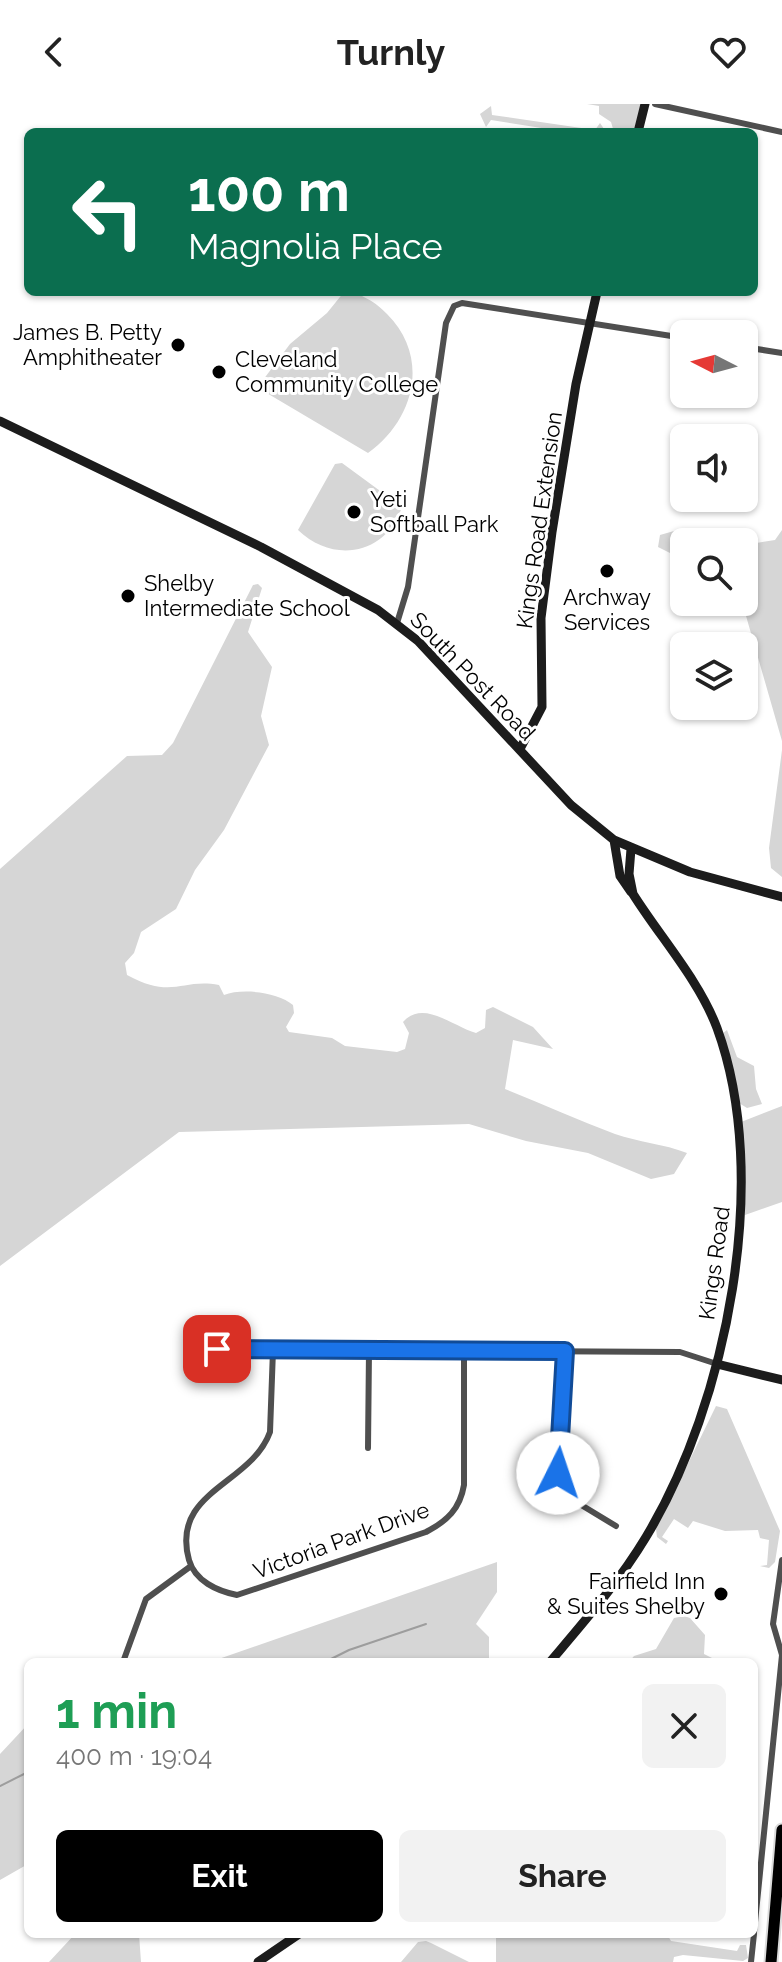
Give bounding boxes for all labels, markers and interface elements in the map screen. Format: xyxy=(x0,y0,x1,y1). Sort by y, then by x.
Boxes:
icon: back xyxy=(32,30,76,74)
icon: heart xyxy=(706,30,750,74)
text: Turnly xyxy=(337,31,445,73)
text: 100 m xyxy=(188,158,350,224)
icon: left xyxy=(56,160,160,264)
text: Magnolia Place xyxy=(188,225,443,267)
place label: James B. Petty Amphitheater xyxy=(13,319,162,370)
north arrow xyxy=(670,320,758,408)
map controls xyxy=(670,320,758,720)
marker: James B. Petty Amphitheater xyxy=(169,336,187,354)
place label: Cleveland Community College xyxy=(235,346,438,397)
marker: Cleveland Community College xyxy=(210,363,228,381)
street label: Kings Road Extension xyxy=(511,410,567,630)
button: sound xyxy=(670,424,758,512)
place label: Yeti Softball Park xyxy=(370,486,499,537)
marker: Yeti Softball Park xyxy=(345,503,363,521)
button: search xyxy=(670,528,758,616)
marker: Archway Services xyxy=(598,562,616,580)
place label: Shelby Intermediate School xyxy=(144,570,350,621)
place label: Archway Services xyxy=(563,584,651,635)
marker: Shelby Intermediate School xyxy=(119,587,137,605)
street label: South Post Road xyxy=(405,606,541,746)
button: layers xyxy=(670,632,758,720)
street label: Kings Road xyxy=(693,1205,735,1321)
pin xyxy=(183,1315,251,1383)
icon: arrive xyxy=(195,1327,239,1371)
position arrow xyxy=(516,1431,600,1515)
street label: Victoria Park Drive xyxy=(250,1496,433,1584)
place label: Fairfield Inn & Suites Shelby xyxy=(547,1568,705,1619)
marker: Fairfield Inn & Suites Shelby xyxy=(712,1585,730,1603)
text: 1 min xyxy=(56,1683,177,1739)
button: close xyxy=(642,1684,726,1768)
text: 400 m · 19:04 xyxy=(56,1741,212,1771)
button: Exit xyxy=(56,1830,383,1922)
button: Share xyxy=(399,1830,726,1922)

